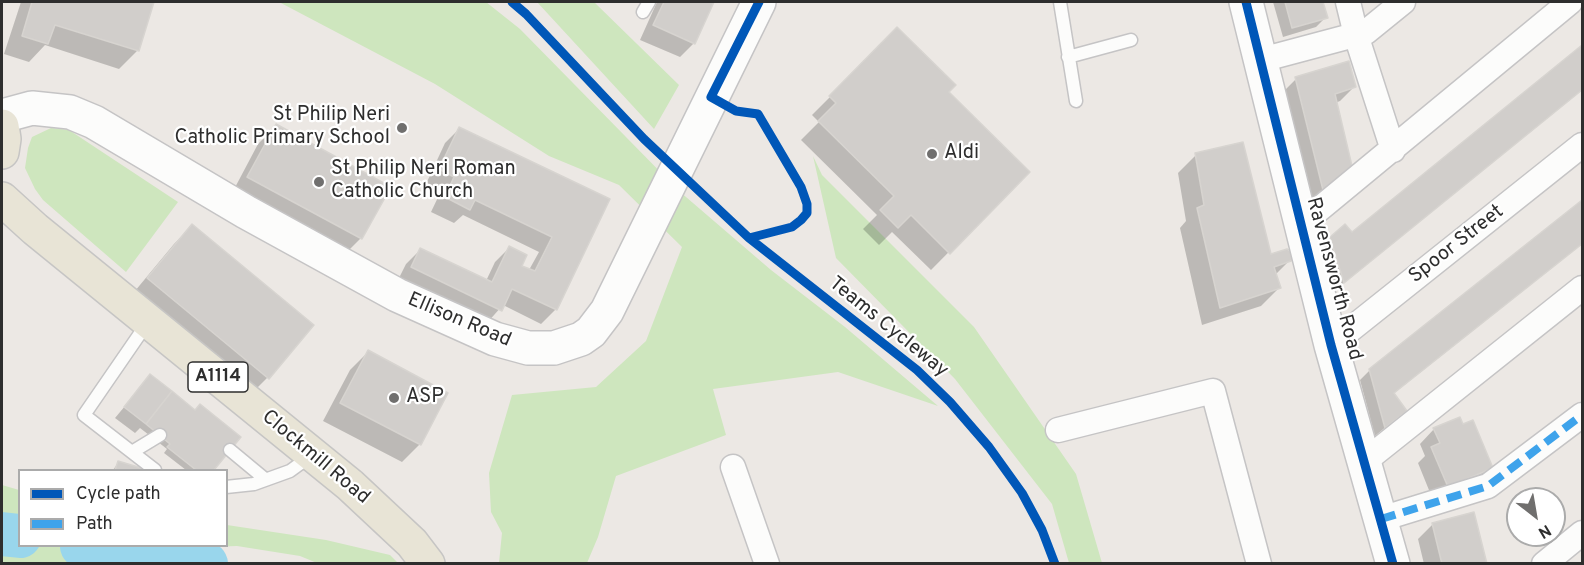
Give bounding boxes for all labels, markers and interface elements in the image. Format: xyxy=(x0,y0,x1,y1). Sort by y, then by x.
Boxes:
place label: St Philip Neri Catholic Primary School xyxy=(174,104,390,151)
marker: St Philip Neri Catholic Primary School xyxy=(395,121,409,135)
place label: Aldi xyxy=(944,142,979,166)
marker: Aldi xyxy=(925,147,939,161)
place label: St Philip Neri Roman Catholic Church xyxy=(331,158,516,205)
marker: St Philip Neri Roman Catholic Church xyxy=(312,175,326,189)
street label: Ravensworth Road xyxy=(1300,195,1366,363)
street label: Spoor Street xyxy=(1405,201,1509,289)
street label: Teams Cycleway xyxy=(824,273,952,383)
street label: Ellison Road xyxy=(404,288,514,354)
road number: A1114 xyxy=(188,362,248,392)
place label: ASP xyxy=(406,386,444,410)
marker: ASP xyxy=(387,391,401,405)
street label: Clockmill Road xyxy=(256,406,374,510)
legend xyxy=(18,469,228,547)
text: Cycle path xyxy=(76,483,161,506)
north arrow xyxy=(1506,487,1566,547)
text: Path xyxy=(76,513,113,536)
text: N xyxy=(1534,519,1554,542)

